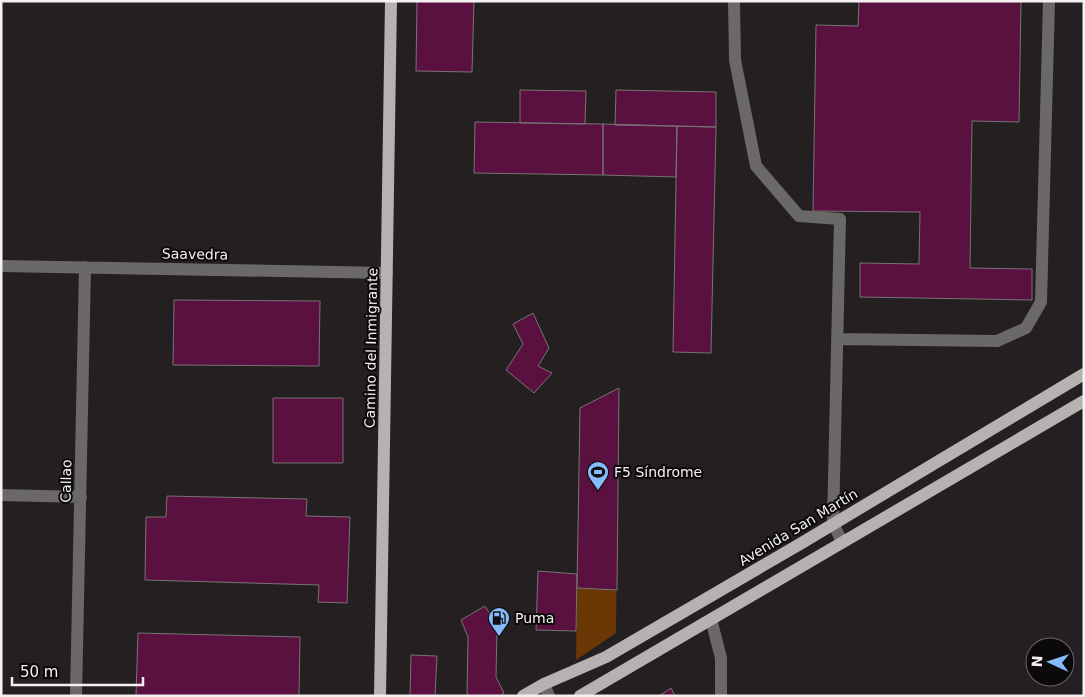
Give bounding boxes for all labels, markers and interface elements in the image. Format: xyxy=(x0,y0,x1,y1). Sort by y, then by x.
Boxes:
street label: Saavedra xyxy=(162,245,228,263)
street label: Camino del Inmigrante xyxy=(362,268,380,428)
street label: Callao xyxy=(58,459,74,503)
sports icon: F5 Síndrome xyxy=(586,460,610,491)
place label: F5 Síndrome xyxy=(614,464,702,480)
street label: Avenida San Martín xyxy=(736,485,860,569)
fuel station icon: Puma xyxy=(487,606,511,637)
place label: Puma xyxy=(515,610,554,626)
north arrow xyxy=(1025,637,1075,687)
scale bar xyxy=(12,654,144,686)
text: N xyxy=(1029,655,1045,668)
text: 50 m xyxy=(20,663,58,681)

